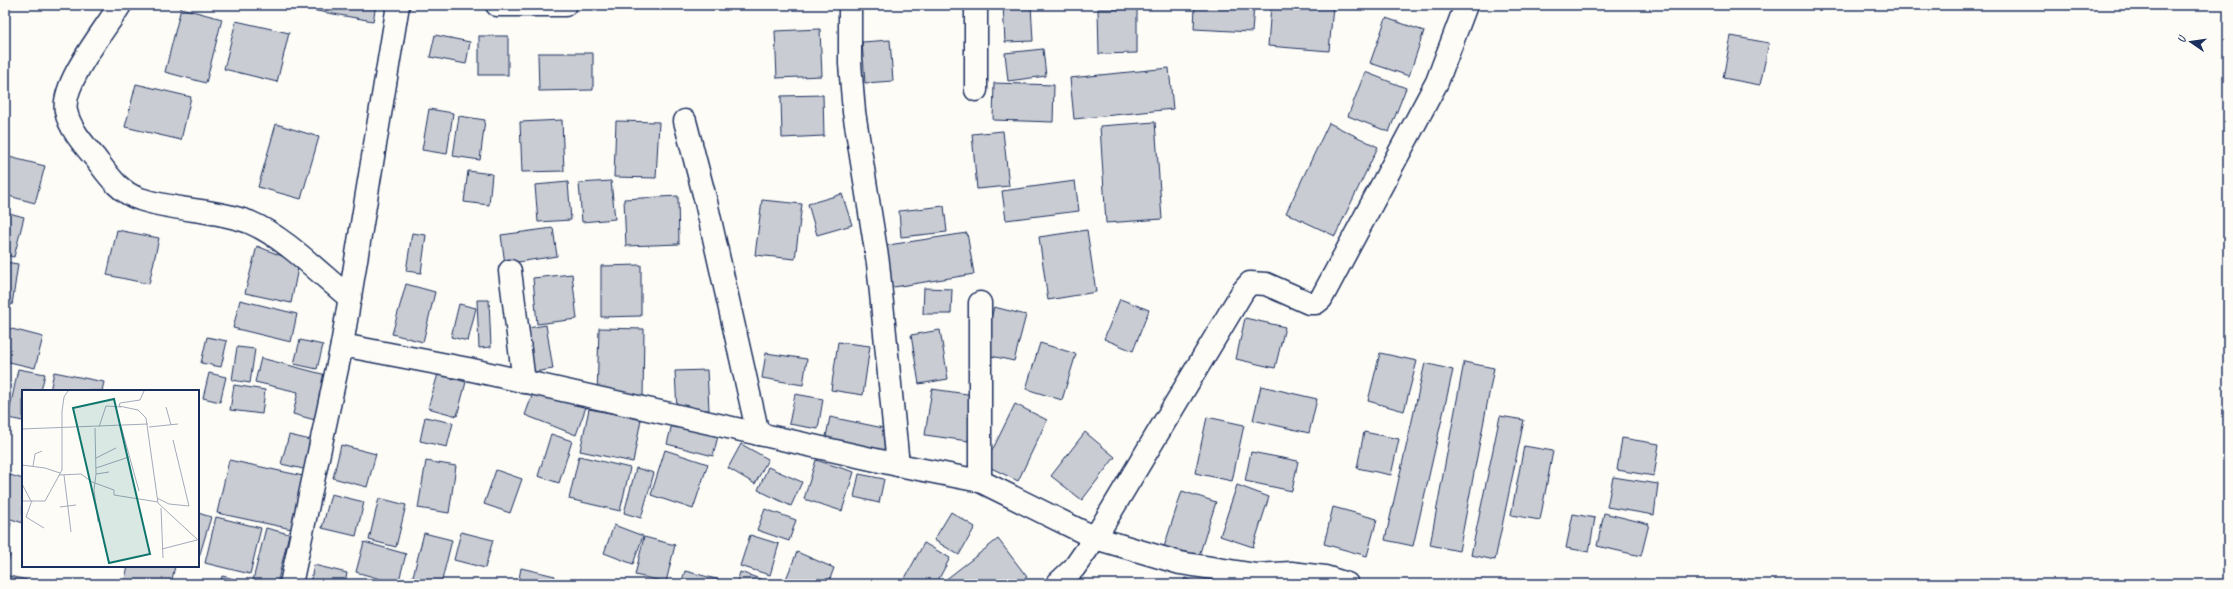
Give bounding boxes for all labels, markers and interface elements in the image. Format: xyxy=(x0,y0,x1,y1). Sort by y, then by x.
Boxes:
north arrow xyxy=(2171,22,2211,62)
text: U xyxy=(2174,33,2189,44)
inset map xyxy=(22,390,199,567)

